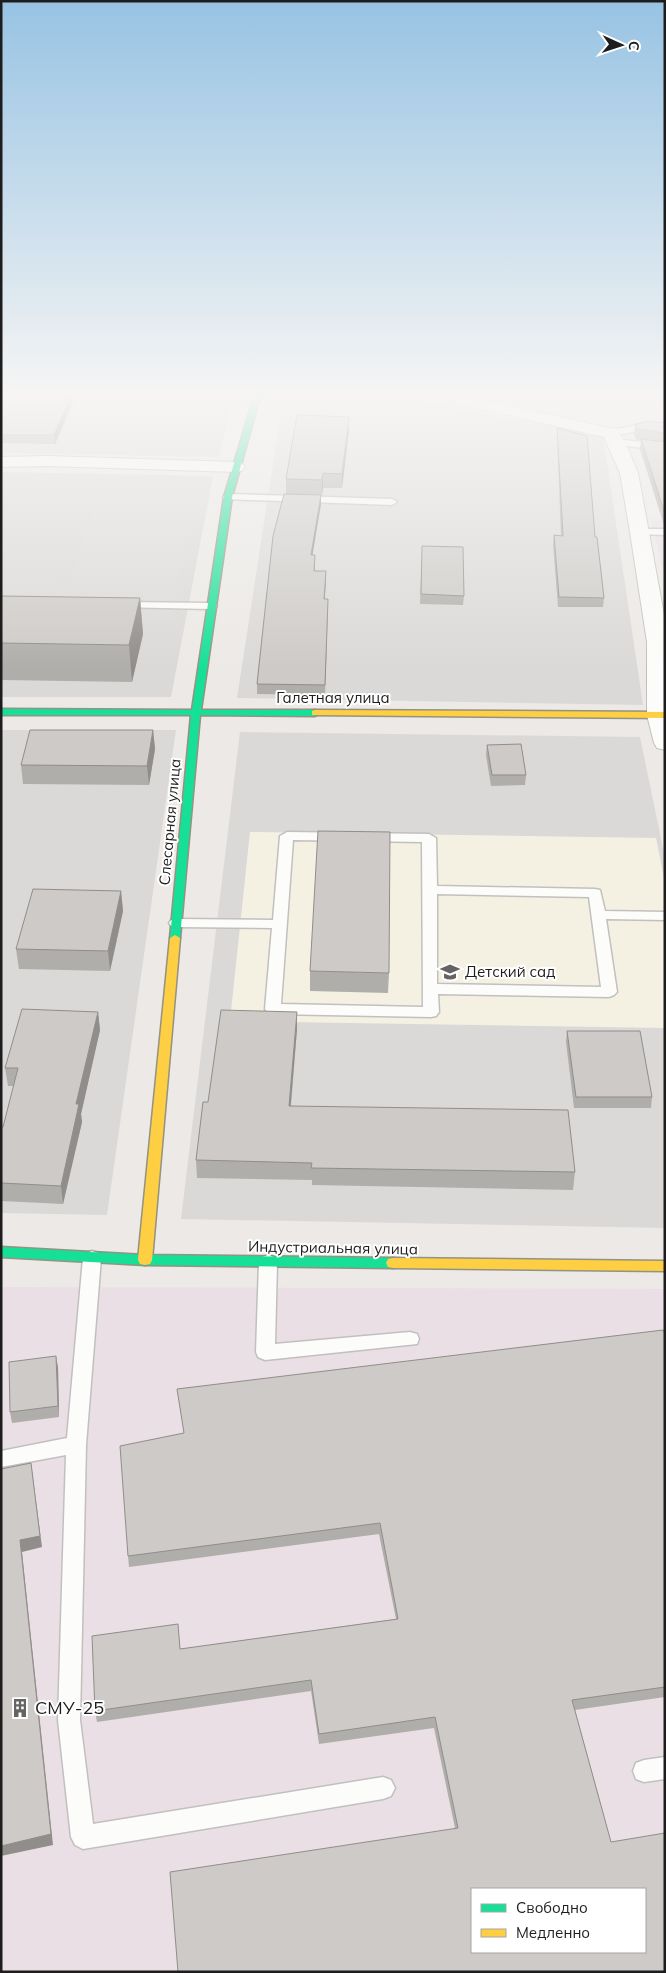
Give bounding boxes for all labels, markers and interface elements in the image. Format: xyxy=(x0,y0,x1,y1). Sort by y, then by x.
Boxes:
north arrow xyxy=(596,20,646,70)
text: С xyxy=(625,40,643,51)
street label: Галетная улица xyxy=(276,688,390,707)
street label: Слесарная улица xyxy=(154,758,185,886)
school or university icon: Детский сад xyxy=(439,961,461,983)
place label: Детский сад xyxy=(465,962,555,981)
street label: Индустриальная улица xyxy=(248,1237,418,1258)
place label: СМУ-25 xyxy=(35,1696,104,1719)
building icon: СМУ-25 xyxy=(9,1697,31,1719)
legend xyxy=(471,1888,646,1953)
text: Свободно xyxy=(516,1898,588,1917)
text: Медленно xyxy=(516,1923,590,1942)

